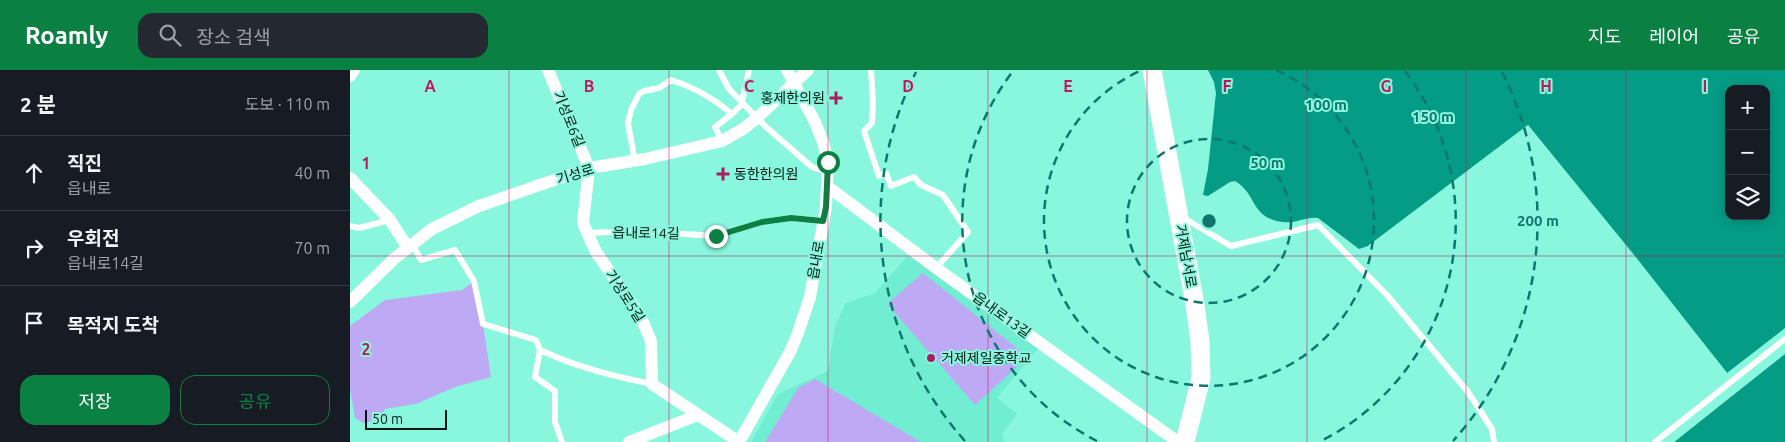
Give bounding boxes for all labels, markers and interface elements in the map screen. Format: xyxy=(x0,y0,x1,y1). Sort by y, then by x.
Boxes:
search box xyxy=(138,13,488,58)
icon: search xyxy=(156,21,184,49)
text: Roamly xyxy=(25,22,108,49)
text: 장소 검색 xyxy=(196,26,271,48)
text: 지도 xyxy=(1588,26,1621,46)
text: 레이어 xyxy=(1649,26,1699,46)
text: 공유 xyxy=(1727,26,1760,46)
text: A xyxy=(424,77,436,95)
text: B xyxy=(584,77,594,95)
text: C xyxy=(744,77,754,95)
text: D xyxy=(902,77,914,95)
text: E xyxy=(1063,77,1073,95)
text: F xyxy=(1223,77,1232,95)
text: G xyxy=(1380,77,1392,95)
text: H xyxy=(1540,77,1552,95)
text: I xyxy=(1703,77,1707,95)
map controls xyxy=(1725,85,1770,220)
button: + xyxy=(1725,85,1770,130)
street label: 기성로6길 xyxy=(550,88,588,150)
place label: 홍제한의원 xyxy=(761,90,825,106)
marker: 홍제한의원 xyxy=(829,91,843,105)
text: 2 분 xyxy=(20,92,56,116)
text: 도보 · 110 m xyxy=(245,95,330,113)
text: 100 m xyxy=(1305,96,1347,113)
text: 150 m xyxy=(1412,108,1454,125)
button: − xyxy=(1725,130,1770,175)
route start xyxy=(817,151,840,174)
text: 직진 xyxy=(67,152,102,174)
text: 1 xyxy=(361,154,371,172)
text: 50 m xyxy=(1250,154,1284,171)
icon: ahead xyxy=(20,159,48,187)
street label: 기성로 xyxy=(554,161,596,187)
text: 40 m xyxy=(294,164,330,182)
place label: 동한한의원 xyxy=(734,166,798,182)
marker: 동한한의원 xyxy=(716,167,730,181)
button: layers xyxy=(1725,175,1770,220)
text: 읍내로 xyxy=(67,179,111,197)
centre of rings xyxy=(1200,212,1218,230)
text: 200 m xyxy=(1517,212,1559,229)
street label: 거제남서로 xyxy=(1173,223,1199,289)
street label: 읍내로14길 xyxy=(612,224,680,242)
route end xyxy=(705,225,728,248)
text: 우회전 xyxy=(67,227,119,249)
icon: right xyxy=(20,234,48,262)
text: 70 m xyxy=(294,239,330,257)
street label: 읍내로 xyxy=(805,239,827,280)
text: 읍내로14길 xyxy=(67,254,144,272)
street label: 기성로5길 xyxy=(602,267,648,325)
street label: 읍내로13길 xyxy=(970,289,1034,341)
icon: arrive xyxy=(20,309,48,337)
text: 목적지 도착 xyxy=(67,314,159,336)
text: 2 xyxy=(361,340,371,358)
place label: 거제제일중학교 xyxy=(941,350,1031,366)
marker: 거제제일중학교 xyxy=(925,352,937,364)
button: 저장 xyxy=(20,375,170,425)
button: 공유 xyxy=(180,375,330,425)
scale bar xyxy=(365,407,448,430)
text: 50 m xyxy=(372,411,403,427)

